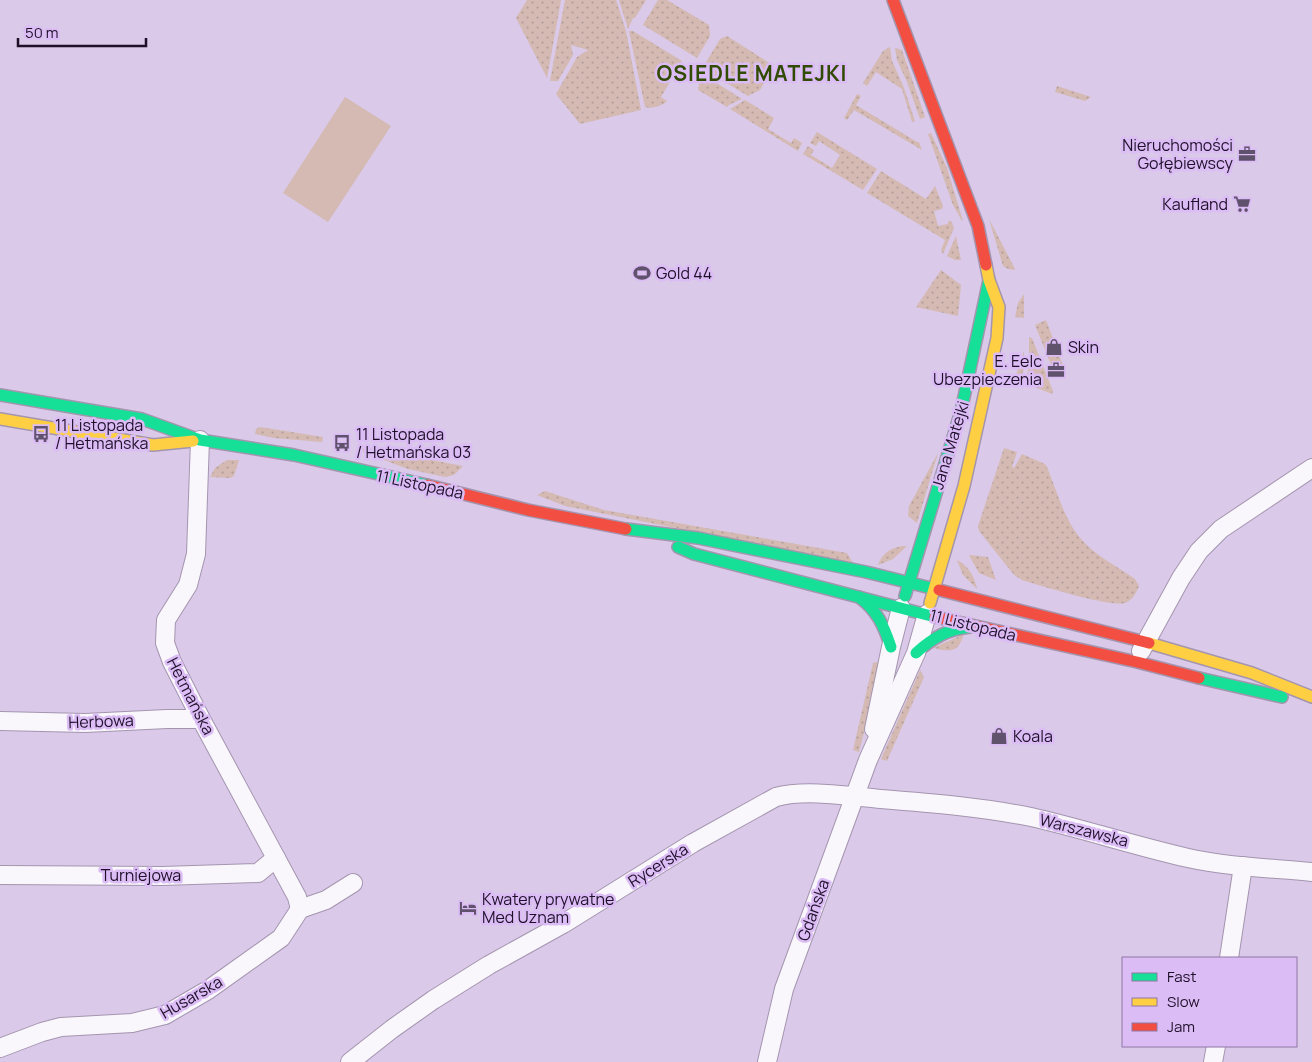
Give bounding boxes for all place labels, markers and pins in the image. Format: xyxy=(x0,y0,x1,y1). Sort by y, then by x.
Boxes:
place label: Nieruchomości Gołębiewscy xyxy=(1122,134,1234,174)
office icon: Nieruchomości Gołębiewscy xyxy=(1237,144,1257,164)
place label: Kaufland xyxy=(1162,193,1228,215)
supermarket icon: Kaufland xyxy=(1232,194,1252,214)
place label: Gold 44 xyxy=(656,262,712,284)
sports icon: Gold 44 xyxy=(632,263,652,283)
place label: Skin xyxy=(1068,336,1099,358)
shop icon: Skin xyxy=(1044,337,1064,357)
place label: E. Eelc Ubezpieczenia xyxy=(933,350,1042,390)
office icon: E. Eelc Ubezpieczenia xyxy=(1046,360,1066,380)
place label: 11 Listopada / Hetmańska xyxy=(55,414,148,454)
place label: 11 Listopada / Hetmańska 03 xyxy=(356,423,471,463)
bus stop icon: 11 Listopada / Hetmańska xyxy=(31,424,51,444)
bus stop icon: 11 Listopada / Hetmańska 03 xyxy=(332,433,352,453)
place label: Koala xyxy=(1013,725,1053,747)
shop icon: Koala xyxy=(989,726,1009,746)
place label: Kwatery prywatne Med Uznam xyxy=(482,888,614,928)
hotel icon: Kwatery prywatne Med Uznam xyxy=(458,898,478,918)

